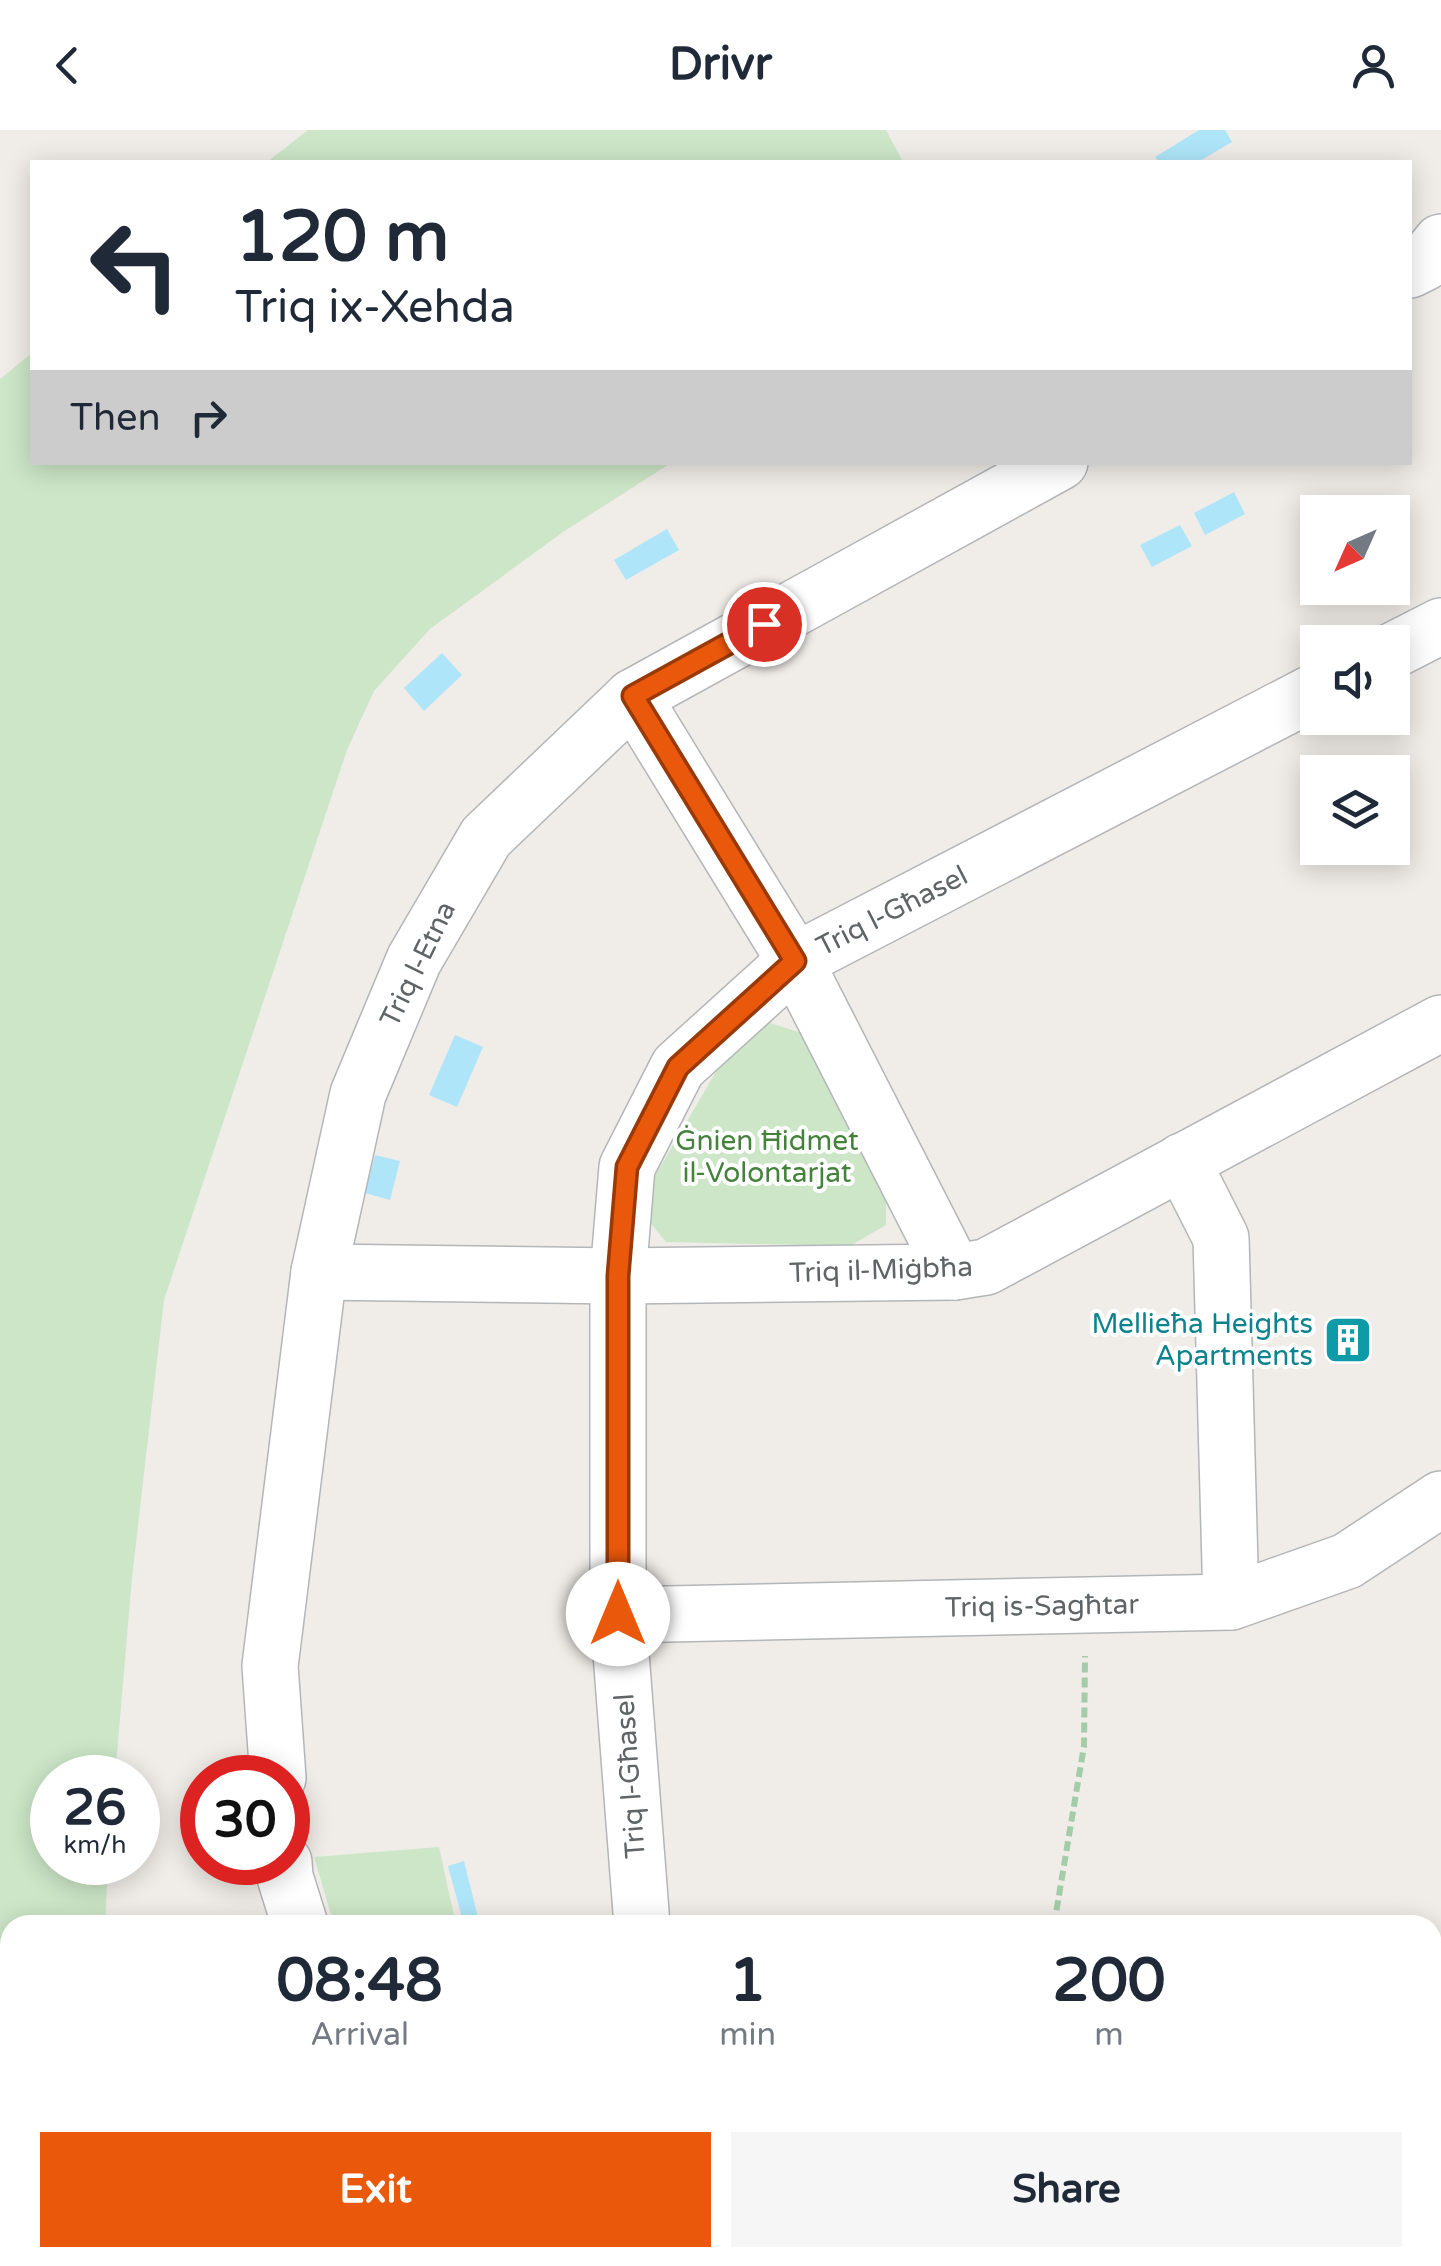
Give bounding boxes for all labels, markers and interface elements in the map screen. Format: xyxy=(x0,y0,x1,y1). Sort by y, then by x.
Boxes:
icon: back xyxy=(40,38,95,93)
text: Drivr xyxy=(669,38,772,92)
icon: person xyxy=(1346,38,1401,93)
text: 120 m xyxy=(235,196,449,280)
icon: left xyxy=(70,200,200,330)
text: Triq ix-Xehda xyxy=(235,281,515,335)
icon: right xyxy=(181,390,236,445)
text: Then xyxy=(70,395,161,441)
north arrow xyxy=(1300,495,1410,605)
map controls xyxy=(1300,495,1410,865)
pin xyxy=(722,582,807,667)
icon: arrive xyxy=(737,597,792,652)
button: sound xyxy=(1300,625,1410,735)
button: layers xyxy=(1300,755,1410,865)
street label: Triq l-Għasel xyxy=(811,858,973,964)
street label: Triq l-Etna xyxy=(373,896,463,1032)
park label: Ġnien Ħidmet il-Volontarjat xyxy=(675,1124,859,1190)
street label: Triq il-Miġbħa xyxy=(789,1250,973,1290)
place label: Mellieħa Heights Apartments xyxy=(1091,1307,1313,1373)
building icon: Mellieħa Heights Apartments xyxy=(1322,1314,1374,1366)
position arrow xyxy=(566,1562,670,1666)
street label: Triq is-Sagħtar xyxy=(945,1587,1140,1625)
street label: Triq l-Għasel xyxy=(607,1692,653,1860)
speed limit sign: 30 xyxy=(180,1755,310,1885)
text: 26 xyxy=(64,1778,126,1838)
text: km/h xyxy=(64,1830,126,1860)
text: 08:48 xyxy=(276,1945,443,2017)
text: 1 xyxy=(729,1945,766,2017)
text: 200 xyxy=(1052,1945,1166,2017)
text: Arrival xyxy=(310,2016,409,2054)
text: min xyxy=(719,2016,776,2054)
text: m xyxy=(1094,2016,1124,2054)
button: Exit xyxy=(40,2132,711,2247)
button: Share xyxy=(731,2132,1402,2247)

